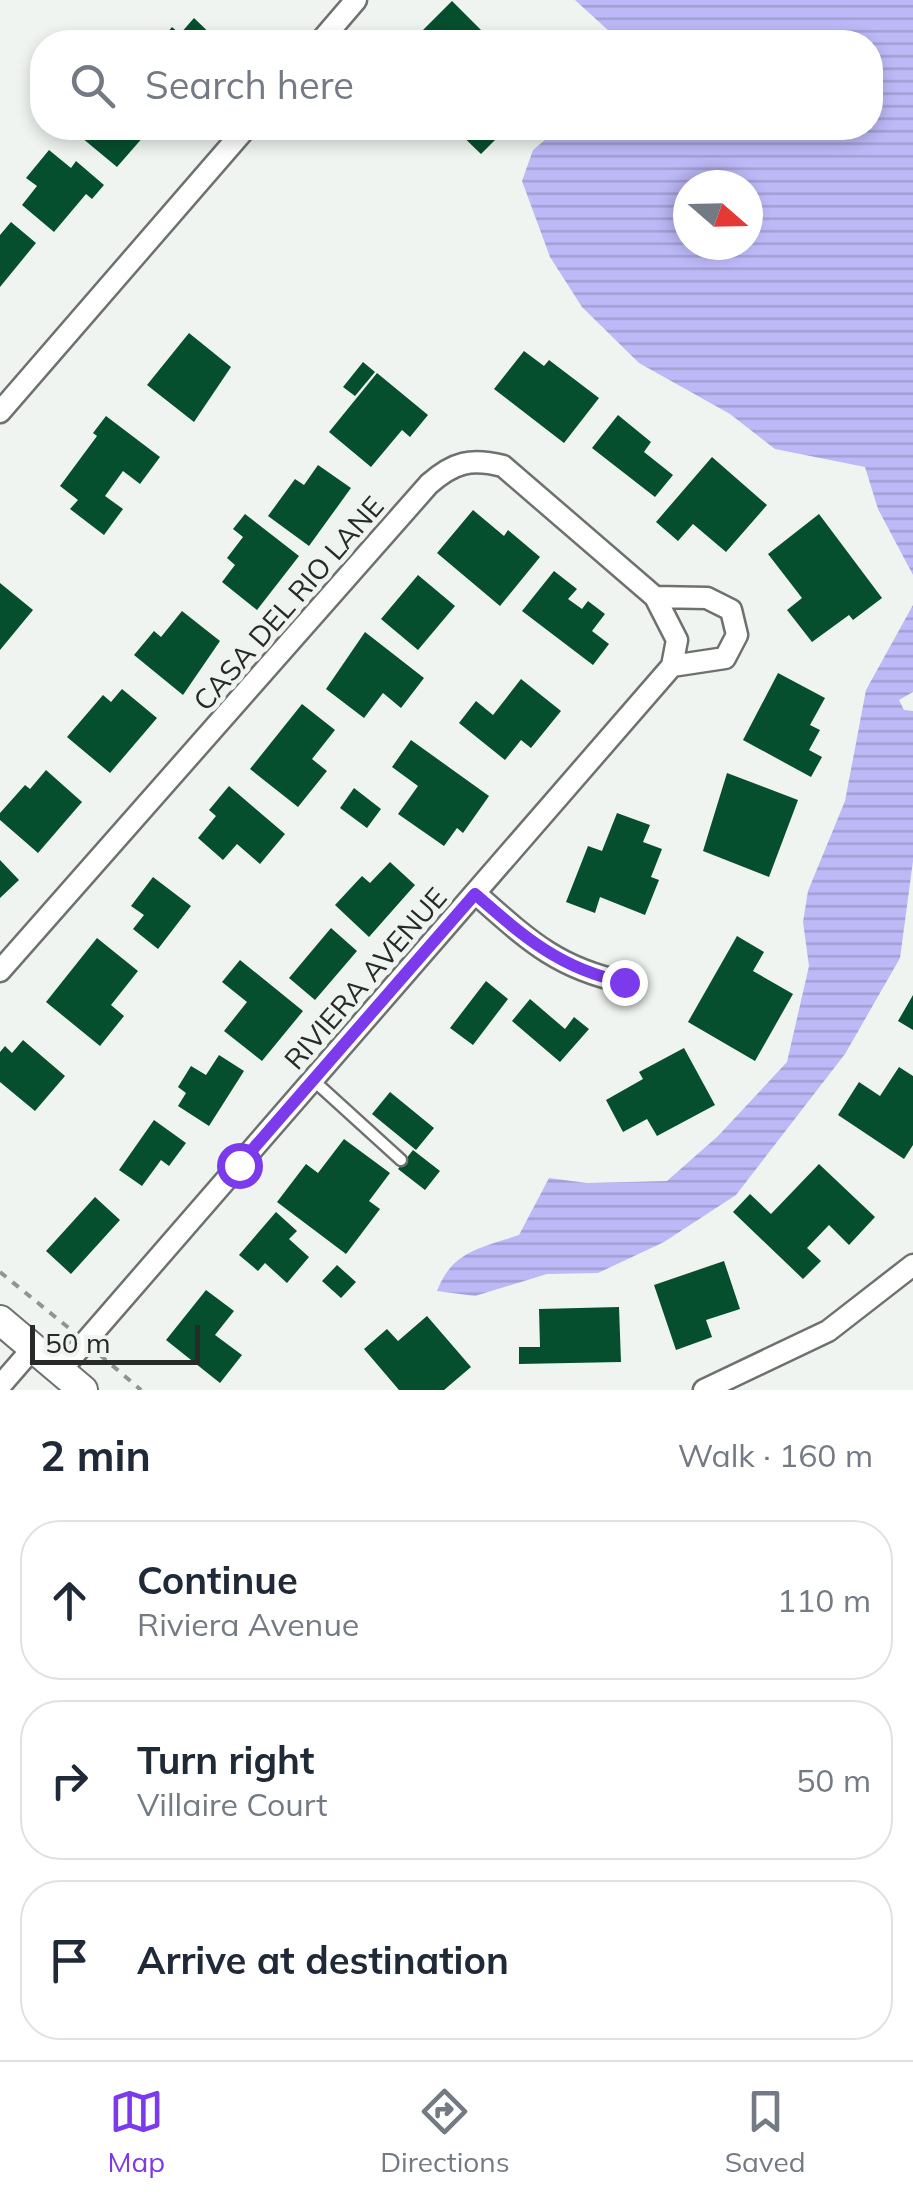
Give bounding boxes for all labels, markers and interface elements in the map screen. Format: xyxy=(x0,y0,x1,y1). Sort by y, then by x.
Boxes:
search box xyxy=(30,30,883,140)
icon: search xyxy=(65,58,120,113)
text: Search here xyxy=(145,61,354,109)
north arrow xyxy=(673,170,763,260)
street label: CASA DEL RIO LANE xyxy=(185,489,391,717)
street label: RIVIERA AVENUE xyxy=(276,880,454,1076)
route end xyxy=(602,960,648,1006)
route start xyxy=(217,1143,263,1189)
scale bar xyxy=(30,1320,200,1364)
text: 50 m xyxy=(45,1325,111,1360)
text: 2 min xyxy=(40,1429,151,1482)
text: Walk · 160 m xyxy=(678,1435,873,1475)
text: Continue xyxy=(137,1556,298,1604)
icon: ahead xyxy=(42,1573,97,1628)
text: 110 m xyxy=(777,1580,871,1620)
text: Riviera Avenue xyxy=(137,1604,359,1644)
text: Turn right xyxy=(137,1736,314,1784)
icon: right xyxy=(42,1753,97,1808)
text: 50 m xyxy=(796,1760,871,1800)
text: Villaire Court xyxy=(137,1784,327,1824)
icon: arrive xyxy=(42,1933,97,1988)
text: Arrive at destination xyxy=(137,1936,509,1984)
tab: Map xyxy=(108,2084,165,2179)
tab: Directions xyxy=(380,2084,510,2179)
tab: Saved xyxy=(725,2084,805,2179)

